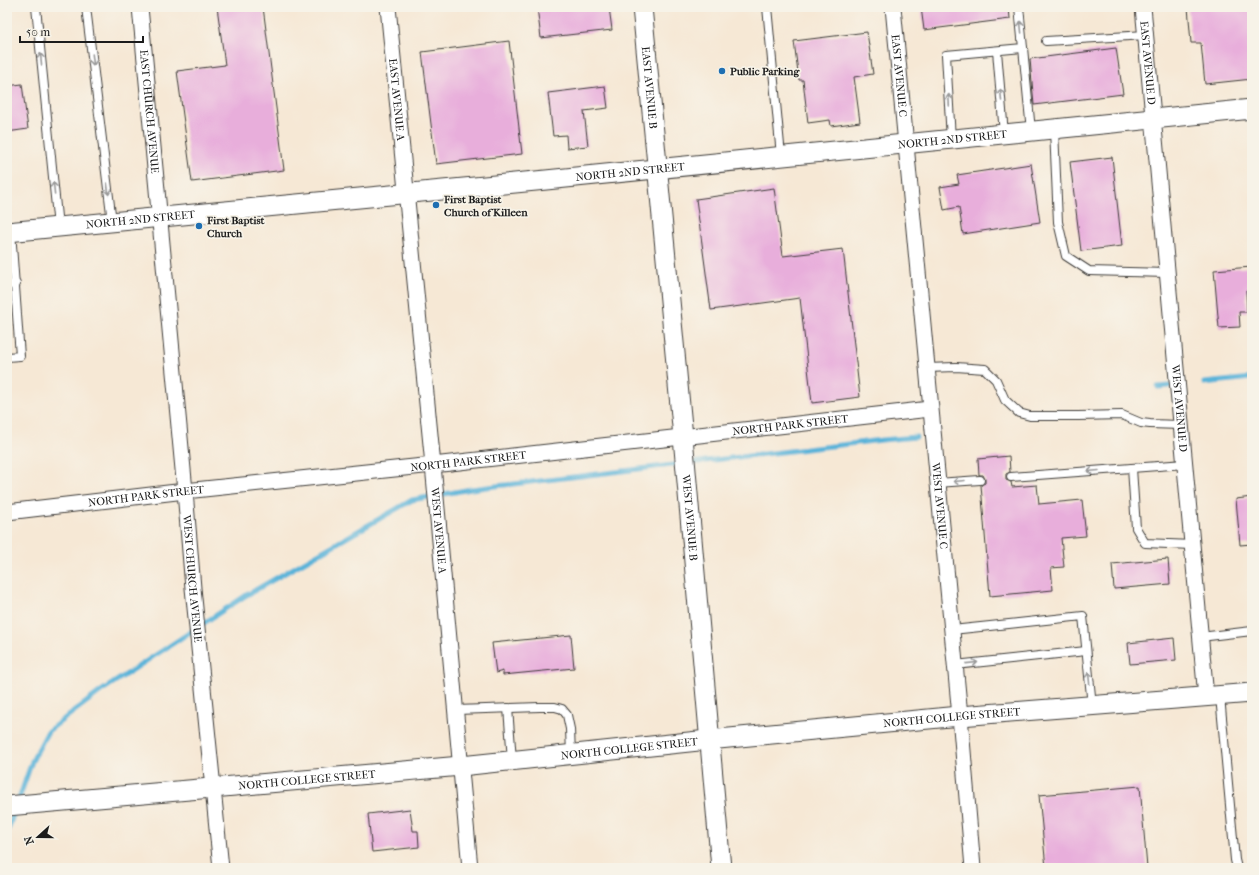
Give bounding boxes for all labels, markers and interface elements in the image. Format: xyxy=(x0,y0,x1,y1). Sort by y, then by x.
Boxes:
scale bar xyxy=(20,18,143,44)
street label: EAST AVENUE D xyxy=(1137,20,1158,105)
one-way arrow xyxy=(1017,21,1025,34)
text: 50 m xyxy=(26,25,50,39)
street label: EAST AVENUE C xyxy=(889,34,909,118)
street label: EAST AVENUE B xyxy=(639,46,660,130)
street label: EAST CHURCH AVENUE xyxy=(137,49,161,174)
one-way arrow xyxy=(37,53,45,66)
one-way arrow xyxy=(89,53,97,66)
street label: EAST AVENUE A xyxy=(386,58,407,142)
place label: Public Parking xyxy=(730,65,800,78)
marker: Public Parking xyxy=(717,66,727,76)
one-way arrow xyxy=(997,89,1004,102)
one-way arrow xyxy=(945,94,953,107)
street label: NORTH 2ND STREET xyxy=(897,128,1008,152)
street label: NORTH 2ND STREET xyxy=(575,160,686,184)
one-way arrow xyxy=(50,182,58,195)
one-way arrow xyxy=(105,182,112,195)
place label: First Baptist Church of Killeen xyxy=(443,193,528,219)
marker: First Baptist Church of Killeen xyxy=(431,200,441,210)
street label: NORTH 2ND STREET xyxy=(85,208,196,231)
place label: First Baptist Church xyxy=(206,214,266,240)
marker: First Baptist Church xyxy=(194,221,204,231)
street label: WEST AVENUE D xyxy=(1169,363,1190,453)
street label: NORTH PARK STREET xyxy=(732,412,849,438)
street label: NORTH PARK STREET xyxy=(410,448,527,474)
street label: WEST AVENUE C xyxy=(929,461,950,550)
one-way arrow xyxy=(1087,467,1100,474)
street label: WEST AVENUE B xyxy=(679,473,700,561)
one-way arrow xyxy=(953,478,966,485)
street label: NORTH PARK STREET xyxy=(87,483,205,509)
street label: WEST AVENUE A xyxy=(428,486,449,575)
street label: WEST CHURCH AVENUE xyxy=(180,513,204,643)
one-way arrow xyxy=(965,659,978,667)
one-way arrow xyxy=(1086,672,1093,685)
street label: NORTH COLLEGE STREET xyxy=(883,705,1022,730)
street label: NORTH COLLEGE STREET xyxy=(560,735,699,762)
street label: NORTH COLLEGE STREET xyxy=(238,768,377,793)
north arrow xyxy=(18,817,58,857)
text: N xyxy=(21,834,37,847)

